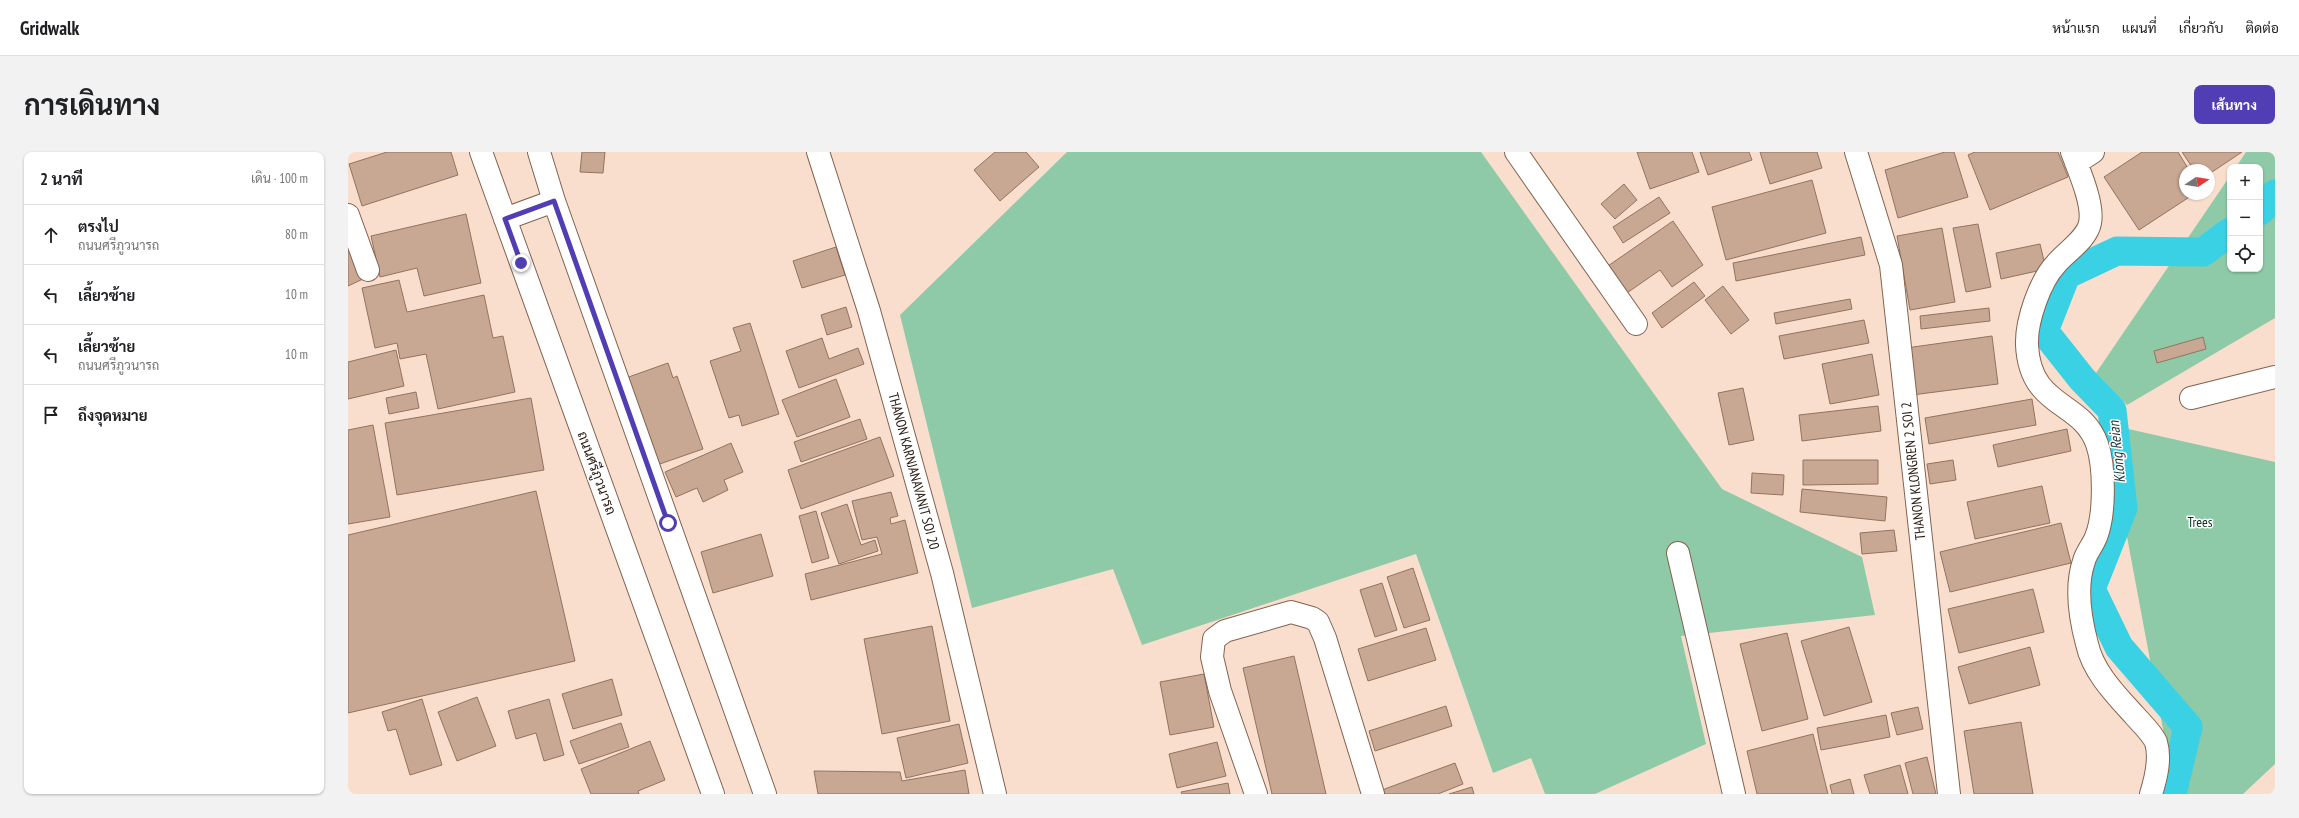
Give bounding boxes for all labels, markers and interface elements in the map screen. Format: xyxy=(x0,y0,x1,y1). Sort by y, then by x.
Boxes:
text: Gridwalk xyxy=(20,16,79,40)
text: หน้าแรก xyxy=(2052,19,2100,37)
text: แผนที่ xyxy=(2122,19,2157,37)
text: เกี่ยวกับ xyxy=(2179,19,2223,37)
text: ติดต่อ xyxy=(2245,19,2279,37)
button: เส้นทาง xyxy=(2194,85,2275,124)
text: การเดินทาง xyxy=(24,86,160,123)
north arrow xyxy=(2179,164,2215,200)
map controls xyxy=(2227,164,2263,272)
button: + xyxy=(2227,164,2263,200)
text: 2 นาที xyxy=(40,168,83,190)
text: เดิน · 100 m xyxy=(251,170,308,187)
button: − xyxy=(2227,200,2263,236)
text: ตรงไป xyxy=(78,217,119,236)
icon: ahead xyxy=(40,224,62,246)
text: 80 m xyxy=(285,226,308,243)
button: locate xyxy=(2227,236,2263,272)
text: ถนนศรีภูวนารถ xyxy=(78,237,159,254)
route end xyxy=(512,254,530,272)
icon: left xyxy=(40,284,62,306)
text: เลี้ยวซ้าย xyxy=(78,286,135,305)
text: 10 m xyxy=(285,286,308,303)
text: เลี้ยวซ้าย xyxy=(78,337,135,356)
icon: left xyxy=(40,344,62,366)
text: 10 m xyxy=(285,346,308,363)
text: ถนนศรีภูวนารถ xyxy=(78,357,159,374)
street label: THANON KARNJANAVANIT SOI 20 xyxy=(884,391,944,551)
street label: THANON KLONGREN 2 SOI 2 xyxy=(1897,401,1929,541)
icon: arrive xyxy=(40,404,62,426)
text: ถึงจุดหมาย xyxy=(78,406,148,425)
water label: Klong Reian xyxy=(2104,419,2129,484)
street label: ถนนศรีภูวนารถ xyxy=(573,429,620,518)
park label: Trees xyxy=(2187,513,2213,531)
route start xyxy=(659,514,677,532)

